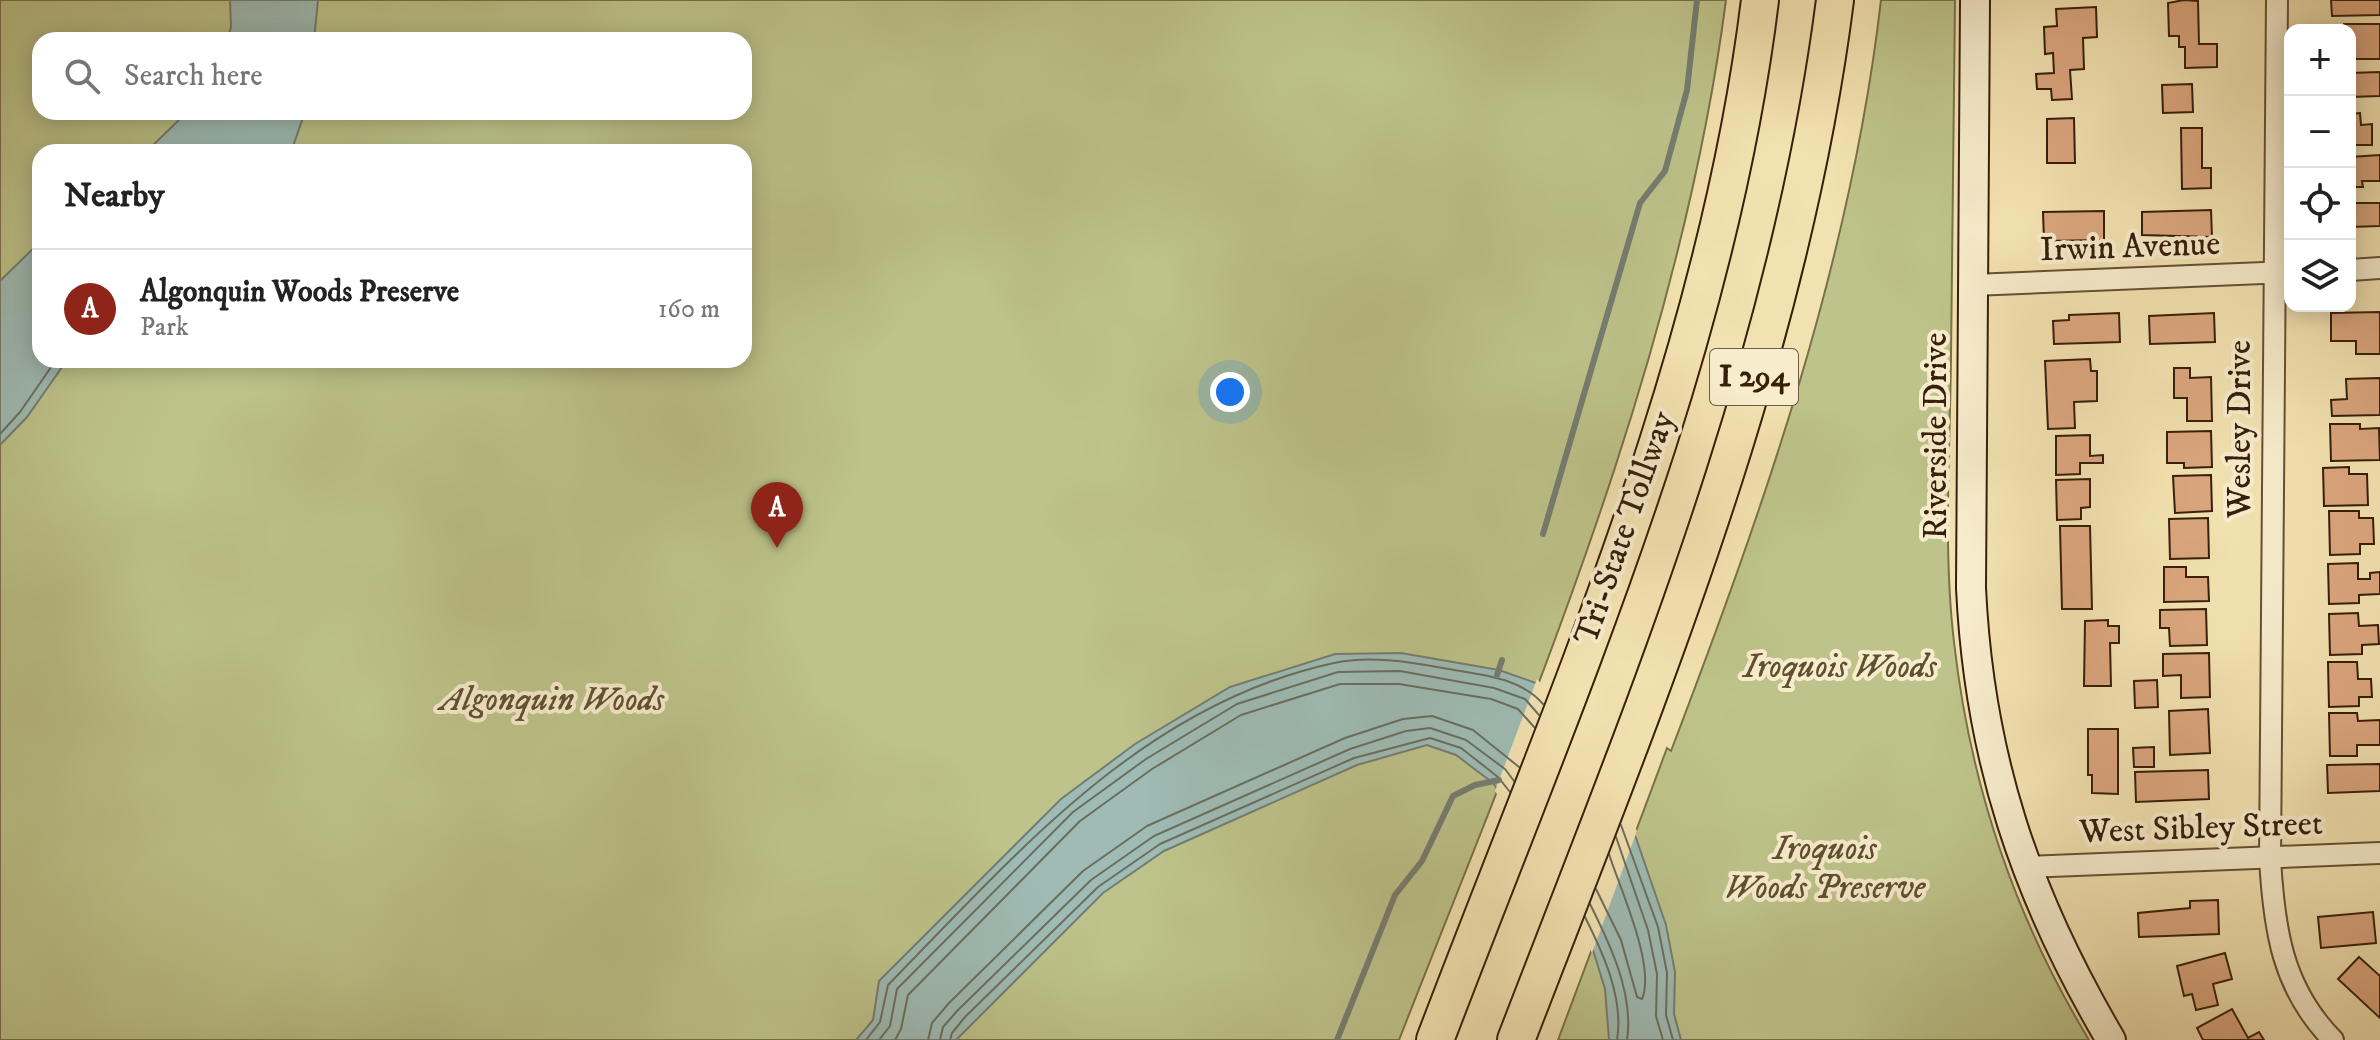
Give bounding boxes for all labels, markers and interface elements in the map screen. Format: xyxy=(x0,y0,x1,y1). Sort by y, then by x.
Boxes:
map controls xyxy=(2284,24,2356,312)
button: + xyxy=(2284,24,2356,96)
search box xyxy=(32,32,752,120)
icon: search xyxy=(60,54,104,98)
text: Search here xyxy=(124,58,263,95)
button: − xyxy=(2284,96,2356,168)
button: locate xyxy=(2284,168,2356,240)
text: Nearby xyxy=(64,175,165,217)
street label: Irwin Avenue xyxy=(2039,223,2221,271)
button: layers xyxy=(2284,240,2356,312)
text: Algonquin Woods Preserve xyxy=(140,274,459,311)
text: A xyxy=(82,293,98,326)
text: 160 m xyxy=(658,293,720,326)
text: Park xyxy=(140,311,189,344)
street label: Riverside Drive xyxy=(1915,332,1957,540)
street label: Wesley Drive xyxy=(2219,340,2261,519)
road number: I 294 xyxy=(1710,349,1798,405)
your location xyxy=(1210,372,1250,412)
street label: Tri-State Tollway xyxy=(1565,405,1685,650)
pin: A xyxy=(751,482,803,548)
park label: Iroquois Woods xyxy=(1742,646,1937,688)
park label: Algonquin Woods xyxy=(436,679,665,721)
street label: West Sibley Street xyxy=(2078,803,2324,853)
park label: Iroquois Woods Preserve xyxy=(1725,828,1927,909)

